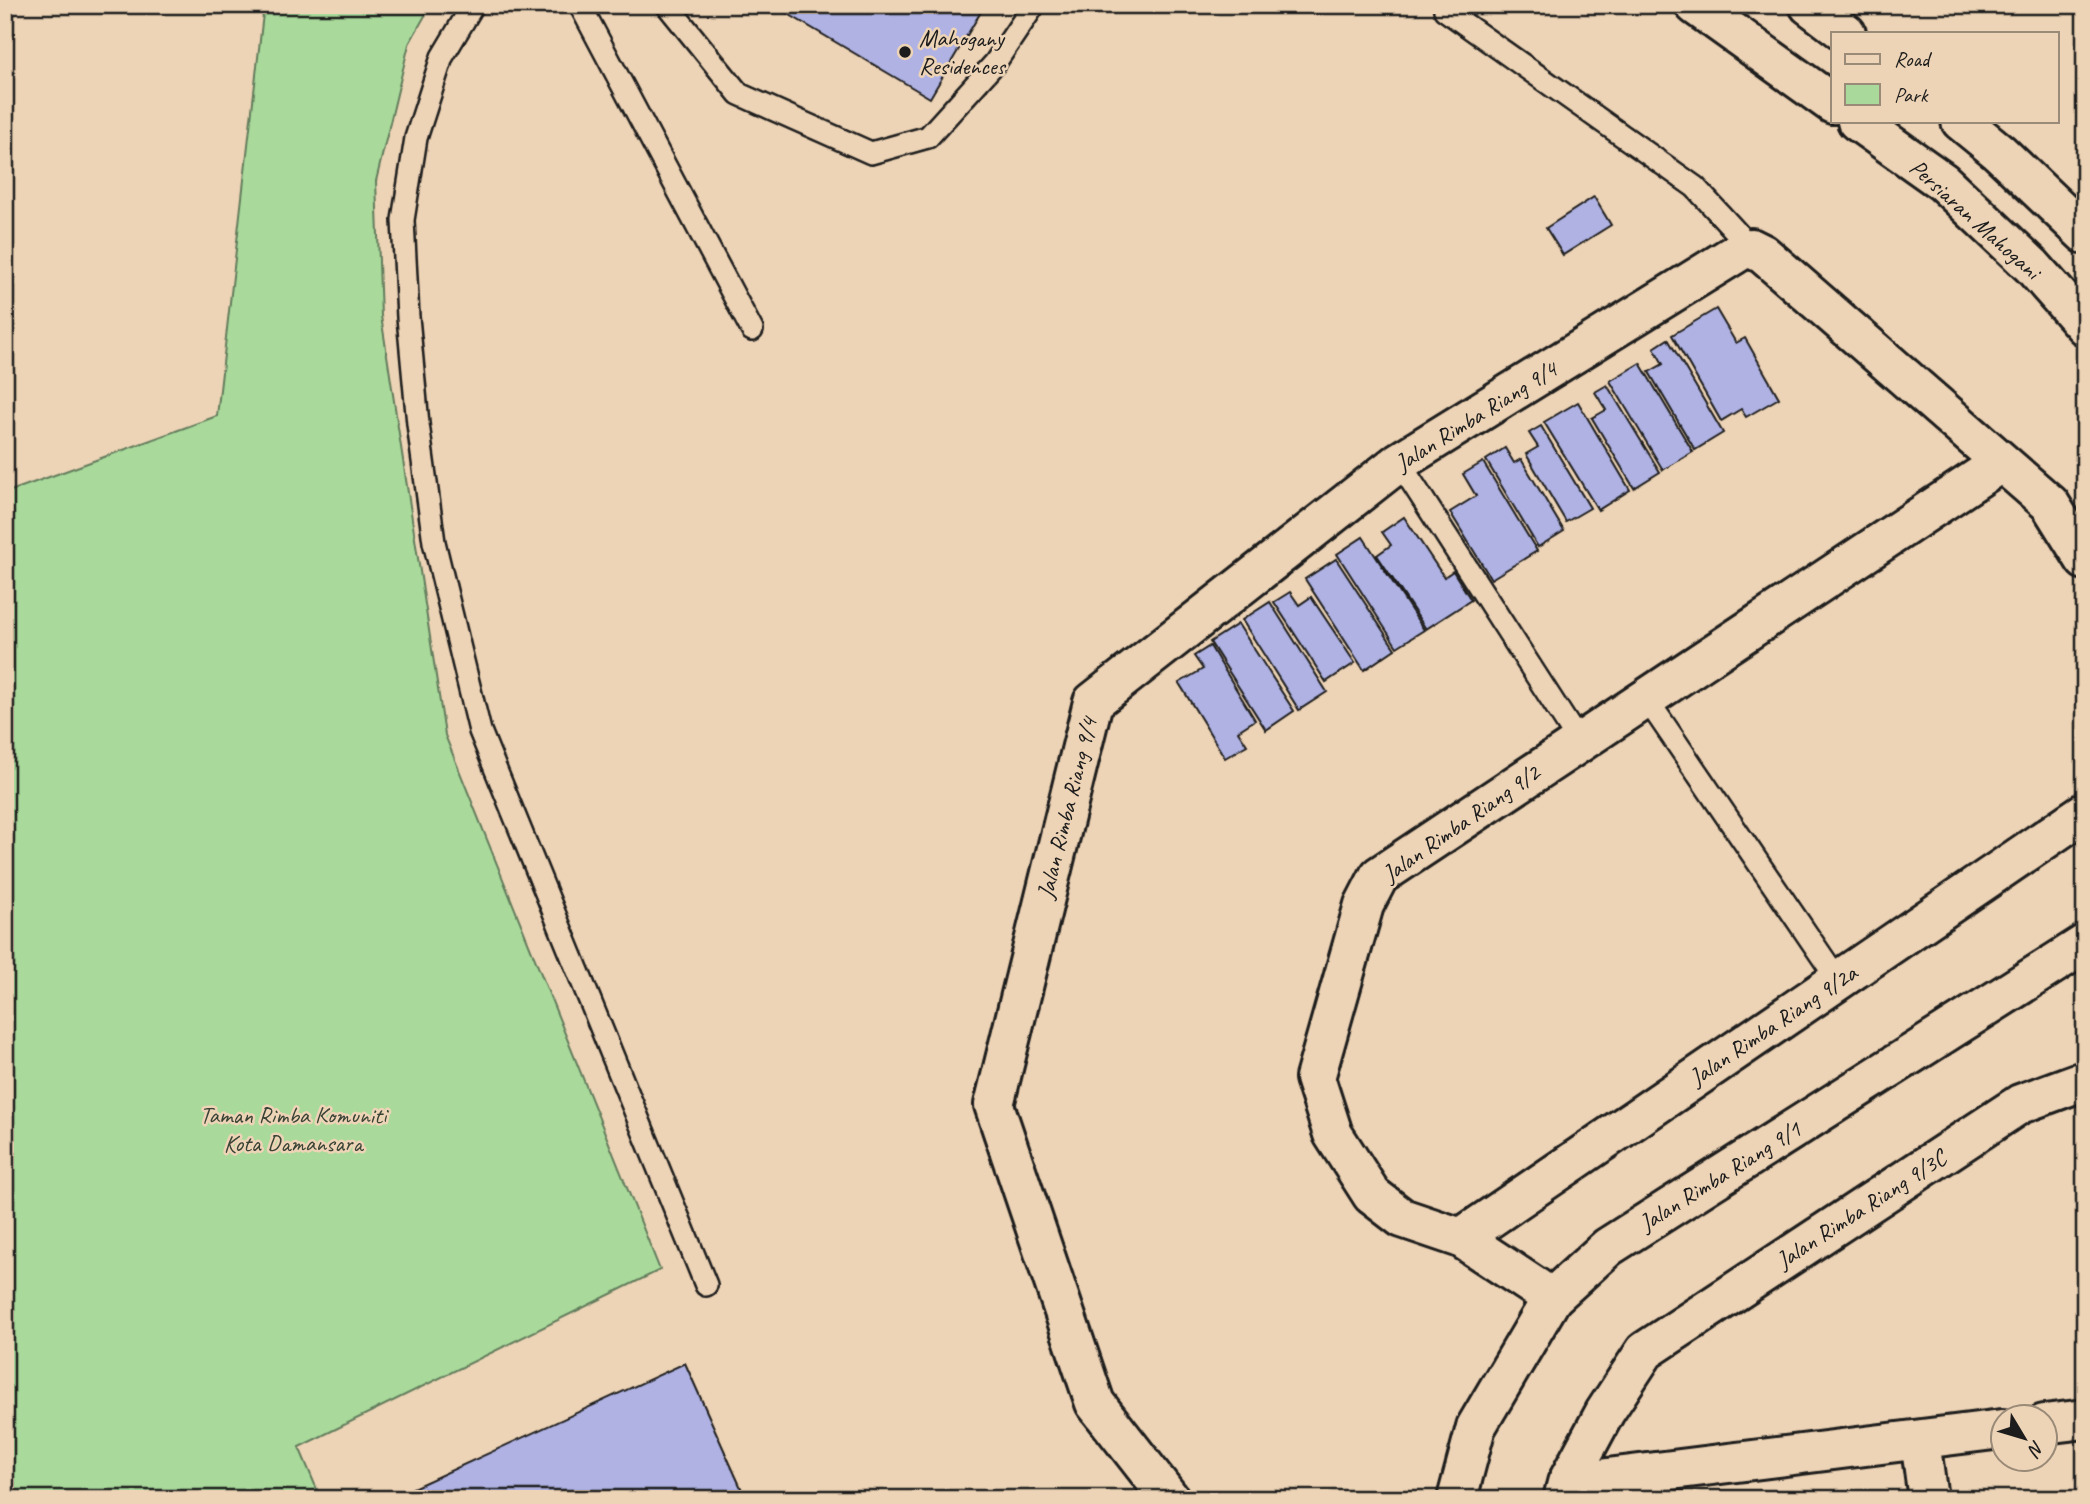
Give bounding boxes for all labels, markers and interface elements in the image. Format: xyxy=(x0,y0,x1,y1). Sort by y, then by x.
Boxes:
place label: Mahogany Residences xyxy=(919,23,1006,81)
legend xyxy=(1831,32,2058,122)
marker: Mahogany Residences xyxy=(897,44,913,60)
text: Road xyxy=(1894,46,1933,72)
text: Park xyxy=(1894,82,1929,108)
street label: Persiaran Mahogani xyxy=(1903,152,2049,287)
street label: Jalan Rimba Riang 9/4 xyxy=(1389,353,1564,478)
street label: Jalan Rimba Riang 9/4 xyxy=(1030,712,1104,902)
street label: Jalan Rimba Riang 9/2 xyxy=(1376,756,1547,889)
street label: Jalan Rimba Riang 9/2a xyxy=(1683,957,1864,1093)
park label: Taman Rimba Komuniti Kota Damansara xyxy=(200,1100,389,1158)
street label: Jalan Rimba Riang 9/1 xyxy=(1633,1114,1807,1238)
street label: Jalan Rimba Riang 9/3C xyxy=(1770,1141,1954,1276)
north arrow xyxy=(1988,1402,2058,1472)
text: N xyxy=(2022,1436,2050,1462)

